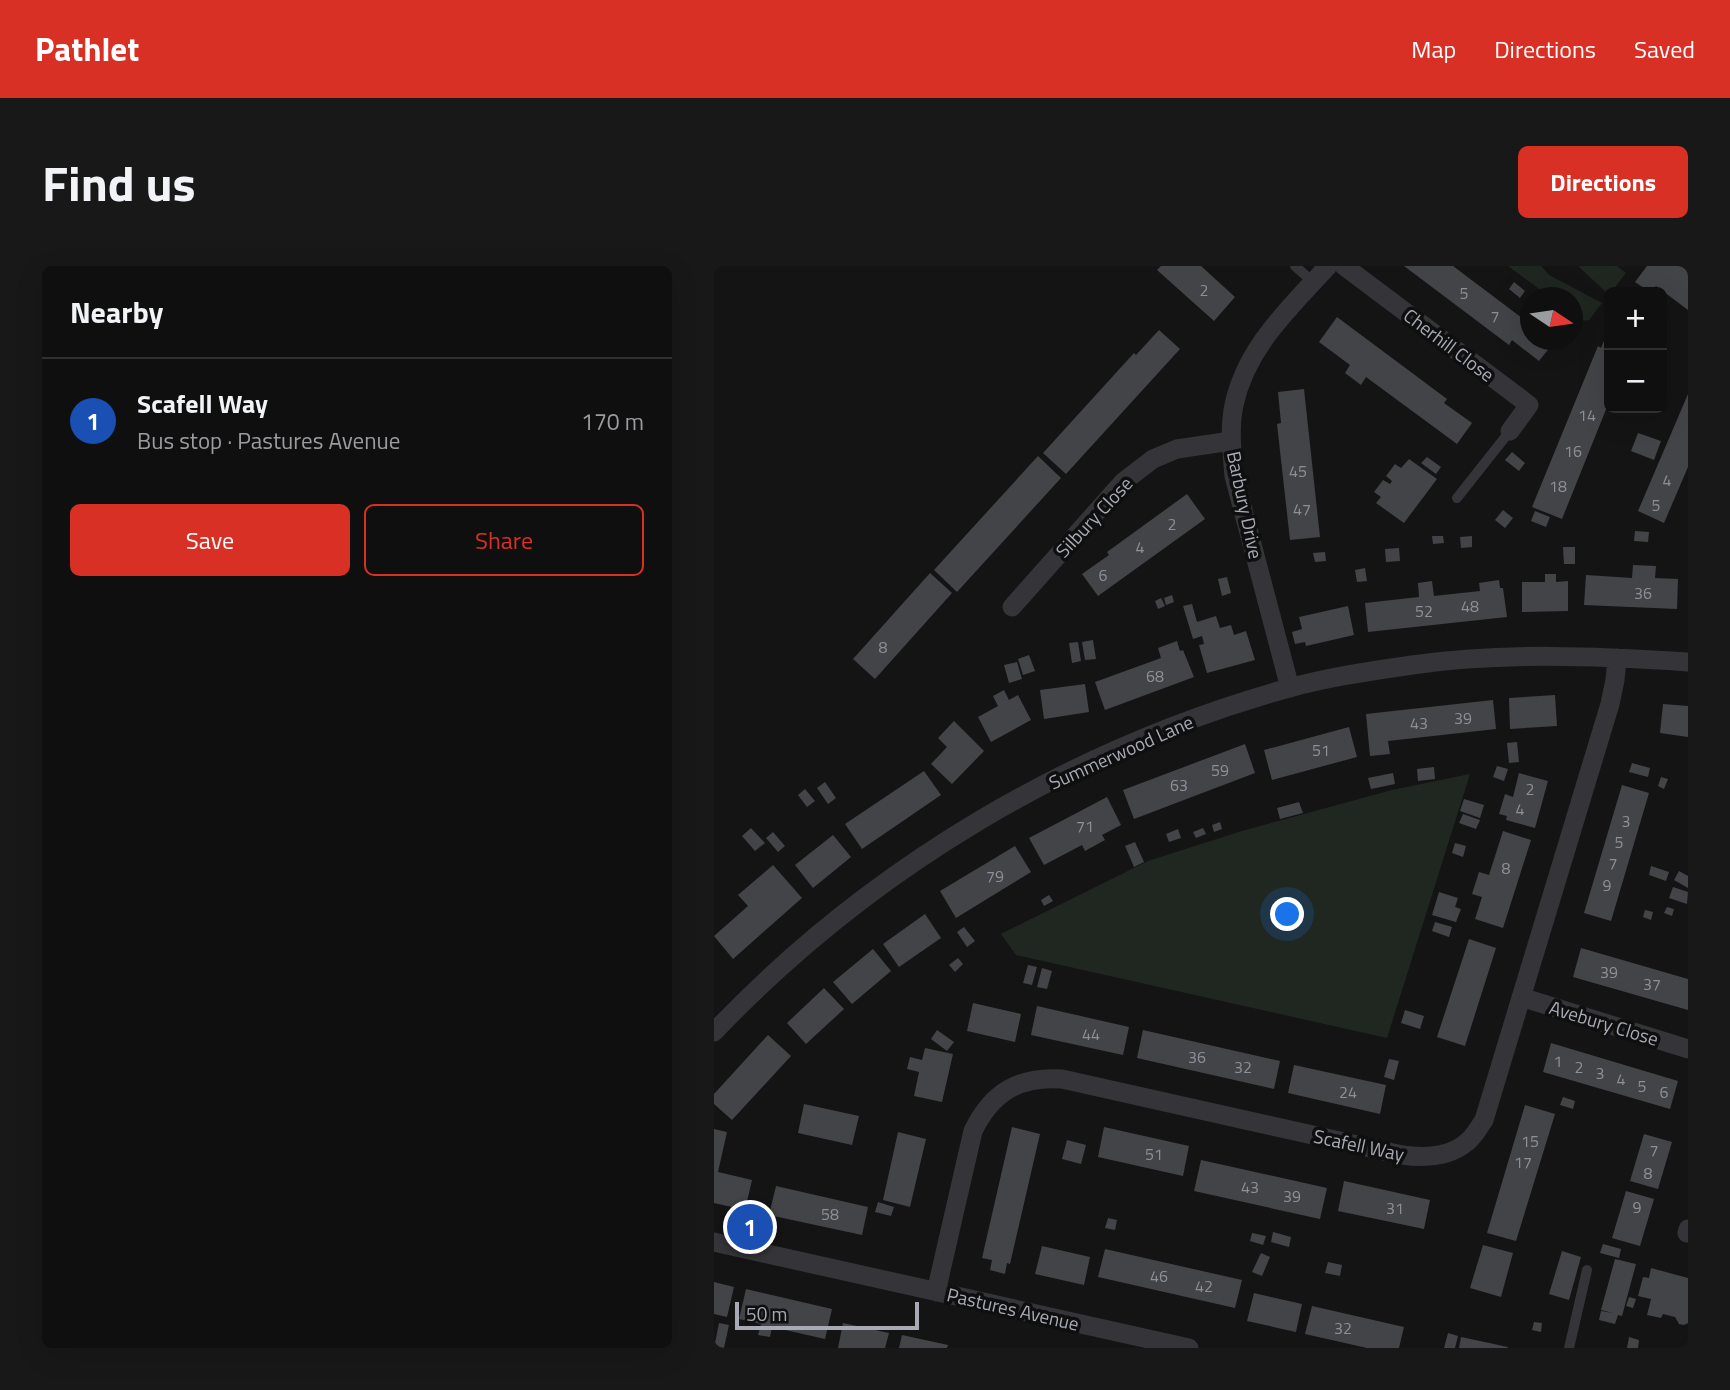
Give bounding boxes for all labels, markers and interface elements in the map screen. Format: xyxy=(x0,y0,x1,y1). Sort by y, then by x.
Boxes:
text: Pathlet xyxy=(35,24,139,74)
text: Map xyxy=(1411,31,1456,67)
text: Directions xyxy=(1494,31,1596,67)
text: Saved xyxy=(1634,31,1695,67)
text: Find us xyxy=(42,145,196,220)
button: Directions xyxy=(1518,146,1688,218)
house number: 2 xyxy=(1200,278,1208,302)
house number: 5 xyxy=(1460,281,1469,305)
north arrow xyxy=(1520,287,1583,350)
map controls xyxy=(1604,287,1667,413)
button: + xyxy=(1604,287,1667,350)
text: Nearby xyxy=(70,289,163,335)
street label: Cherhill Close xyxy=(1398,301,1501,388)
house number: 7 xyxy=(1491,304,1499,328)
button: − xyxy=(1604,350,1667,413)
text: Scafell Way xyxy=(137,384,268,423)
house number: 14 xyxy=(1578,403,1596,427)
text: 1 xyxy=(87,404,99,439)
text: 170 m xyxy=(581,404,644,439)
text: Bus stop · Pastures Avenue xyxy=(137,423,400,458)
house number: 16 xyxy=(1564,439,1582,463)
street label: Barbury Drive xyxy=(1220,448,1271,561)
house number: 45 xyxy=(1289,459,1307,483)
house number: 4 xyxy=(1663,468,1672,492)
street label: Silbury Close xyxy=(1048,469,1139,564)
house number: 18 xyxy=(1549,474,1567,498)
house number: 5 xyxy=(1652,493,1661,517)
house number: 47 xyxy=(1293,497,1311,521)
button: Save xyxy=(70,504,350,576)
button: Share xyxy=(364,504,644,576)
house number: 2 xyxy=(1168,512,1176,536)
house number: 4 xyxy=(1136,535,1145,559)
house number: 6 xyxy=(1099,563,1108,587)
house number: 36 xyxy=(1634,581,1652,605)
house number: 48 xyxy=(1461,594,1479,618)
house number: 52 xyxy=(1415,599,1433,623)
house number: 8 xyxy=(879,635,888,659)
house number: 68 xyxy=(1146,664,1164,688)
house number: 39 xyxy=(1454,706,1472,730)
street label: Summerwood Lane xyxy=(1044,707,1198,796)
house number: 43 xyxy=(1410,711,1428,735)
house number: 51 xyxy=(1312,738,1330,762)
house number: 59 xyxy=(1211,758,1229,782)
house number: 63 xyxy=(1170,773,1188,797)
house number: 2 xyxy=(1526,777,1534,801)
house number: 4 xyxy=(1516,797,1525,821)
house number: 3 xyxy=(1622,809,1630,833)
house number: 71 xyxy=(1076,814,1094,838)
house number: 5 xyxy=(1615,830,1624,854)
house number: 7 xyxy=(1609,851,1617,875)
house number: 8 xyxy=(1502,856,1511,880)
house number: 79 xyxy=(986,864,1004,888)
house number: 9 xyxy=(1603,873,1612,897)
your location xyxy=(1270,897,1304,931)
house number: 39 xyxy=(1600,960,1618,984)
house number: 37 xyxy=(1643,972,1661,996)
street label: Avebury Close xyxy=(1546,992,1662,1053)
house number: 44 xyxy=(1082,1022,1100,1046)
house number: 36 xyxy=(1188,1045,1206,1069)
house number: 1 xyxy=(1554,1049,1562,1073)
house number: 32 xyxy=(1234,1055,1252,1079)
house number: 2 xyxy=(1575,1055,1583,1079)
house number: 3 xyxy=(1596,1061,1604,1085)
house number: 4 xyxy=(1617,1067,1626,1091)
house number: 5 xyxy=(1638,1074,1647,1098)
house number: 24 xyxy=(1339,1080,1357,1104)
house number: 6 xyxy=(1660,1080,1669,1104)
street label: Scafell Way xyxy=(1311,1121,1407,1168)
house number: 15 xyxy=(1521,1129,1539,1153)
house number: 7 xyxy=(1650,1138,1658,1162)
house number: 51 xyxy=(1145,1142,1163,1166)
house number: 17 xyxy=(1514,1150,1532,1174)
house number: 8 xyxy=(1644,1161,1653,1185)
house number: 43 xyxy=(1241,1175,1259,1199)
house number: 39 xyxy=(1283,1184,1301,1208)
house number: 9 xyxy=(1633,1195,1642,1219)
house number: 31 xyxy=(1386,1196,1404,1220)
pin: 1 xyxy=(727,1201,773,1253)
house number: 58 xyxy=(821,1202,839,1226)
house number: 46 xyxy=(1150,1264,1168,1288)
house number: 42 xyxy=(1195,1274,1213,1298)
street label: Pastures Avenue xyxy=(944,1279,1082,1338)
scale bar xyxy=(735,1299,919,1331)
text: 50 m xyxy=(746,1299,787,1328)
house number: 32 xyxy=(1334,1316,1352,1340)

